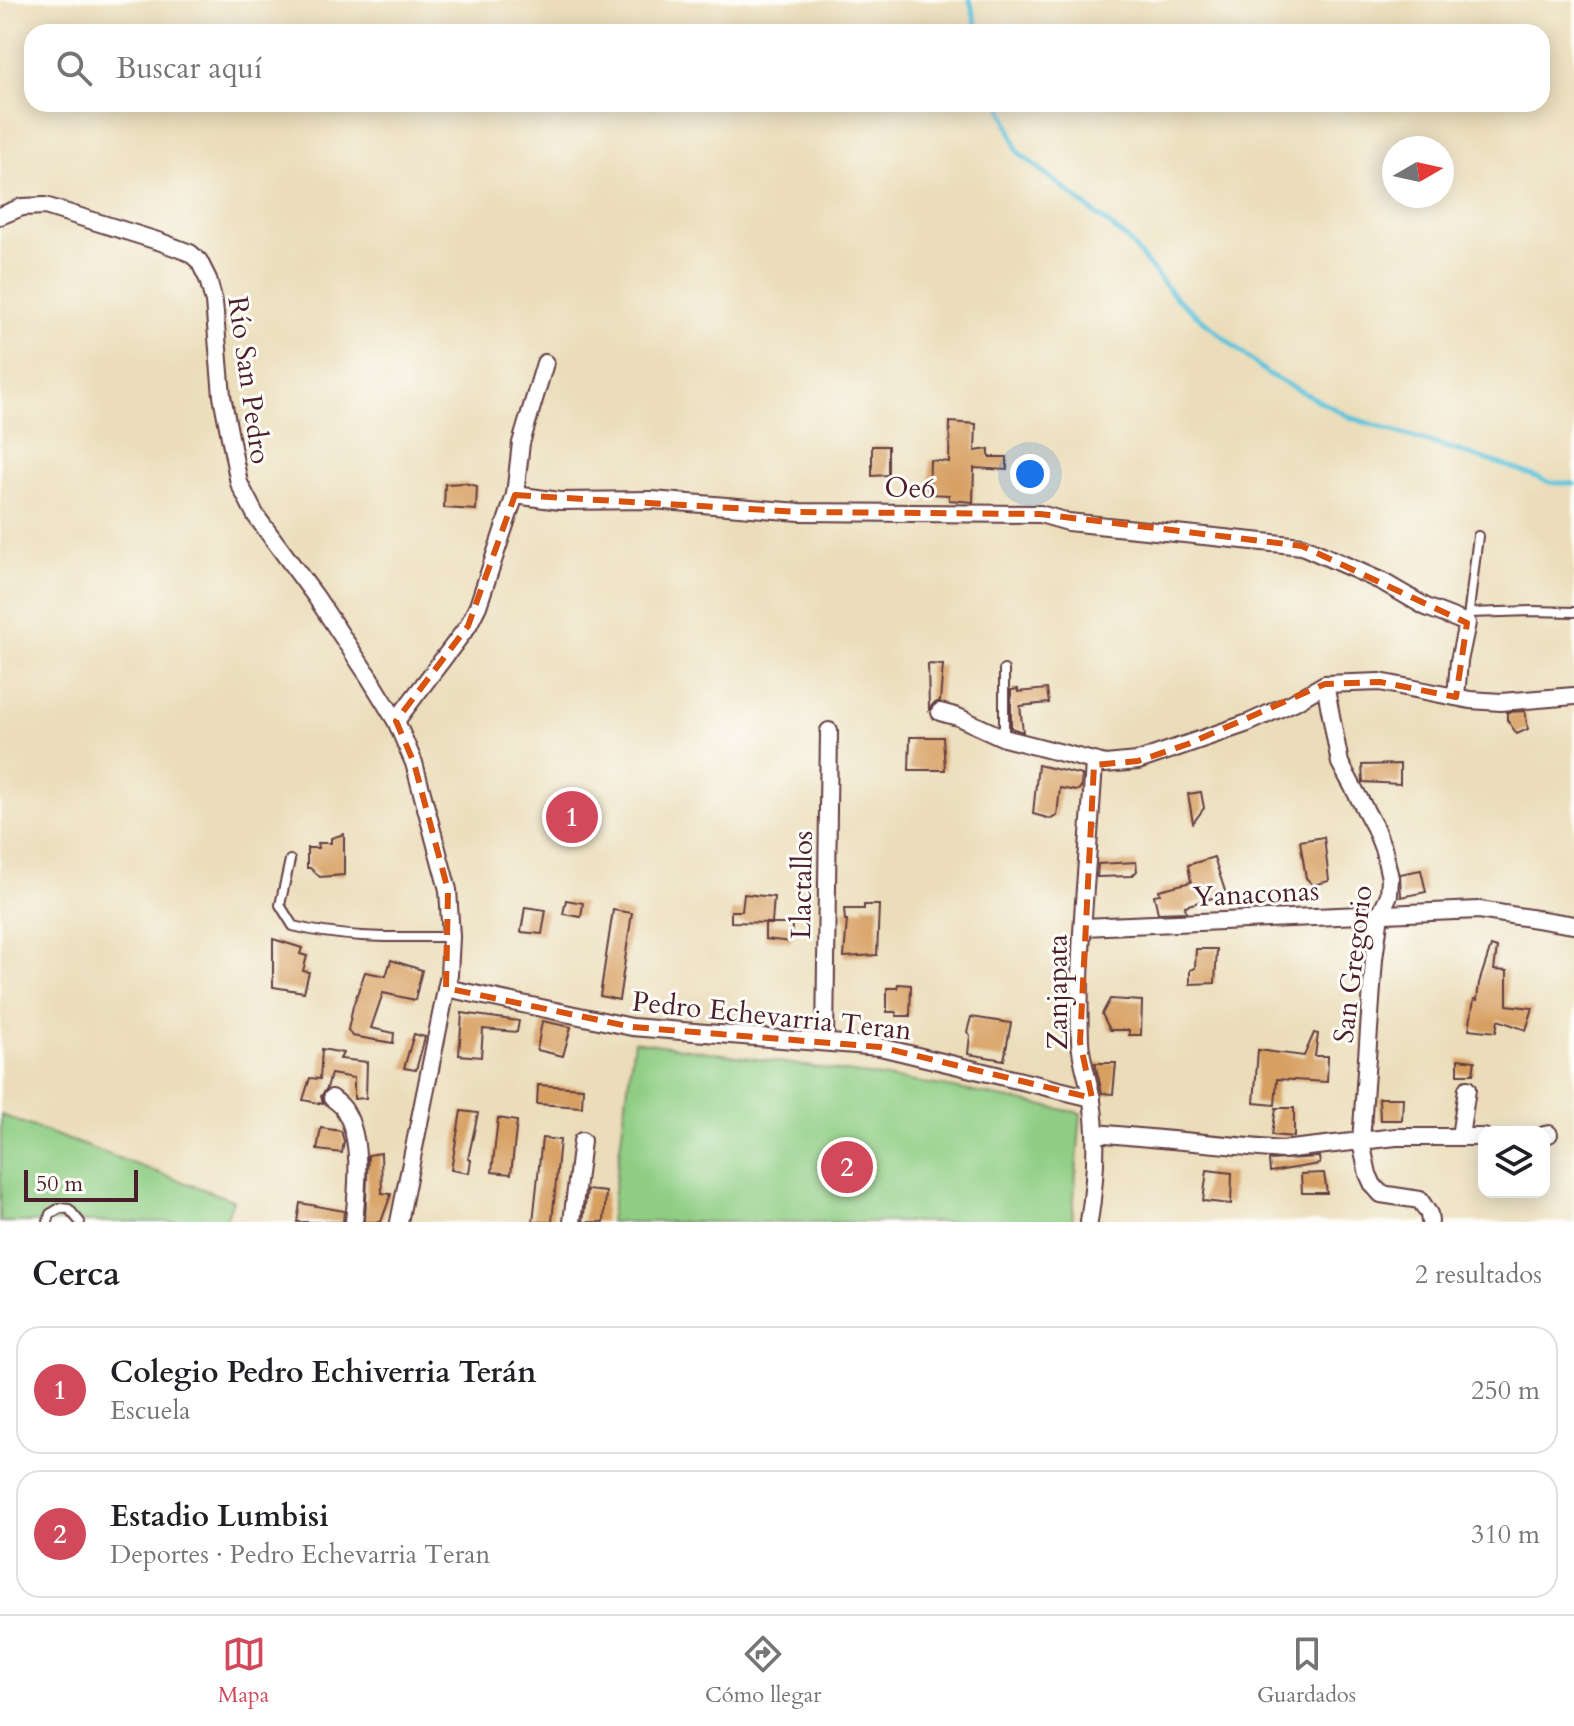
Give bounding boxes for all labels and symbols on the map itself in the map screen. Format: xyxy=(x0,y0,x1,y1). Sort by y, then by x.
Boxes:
north arrow xyxy=(1382,136,1454,208)
street label: Río San Pedro xyxy=(218,294,280,466)
your location xyxy=(1010,454,1050,494)
street label: Oe6 xyxy=(884,469,936,507)
pin: 1 xyxy=(546,787,598,847)
street label: Llactallos xyxy=(782,830,822,940)
street label: Yanaconas xyxy=(1192,872,1320,916)
street label: San Gregorio xyxy=(1324,883,1382,1045)
street label: Zanjapata xyxy=(1039,934,1077,1050)
street label: Pedro Echevarria Teran xyxy=(630,982,914,1050)
pin: 2 xyxy=(821,1137,873,1197)
scale bar xyxy=(24,1166,138,1202)

